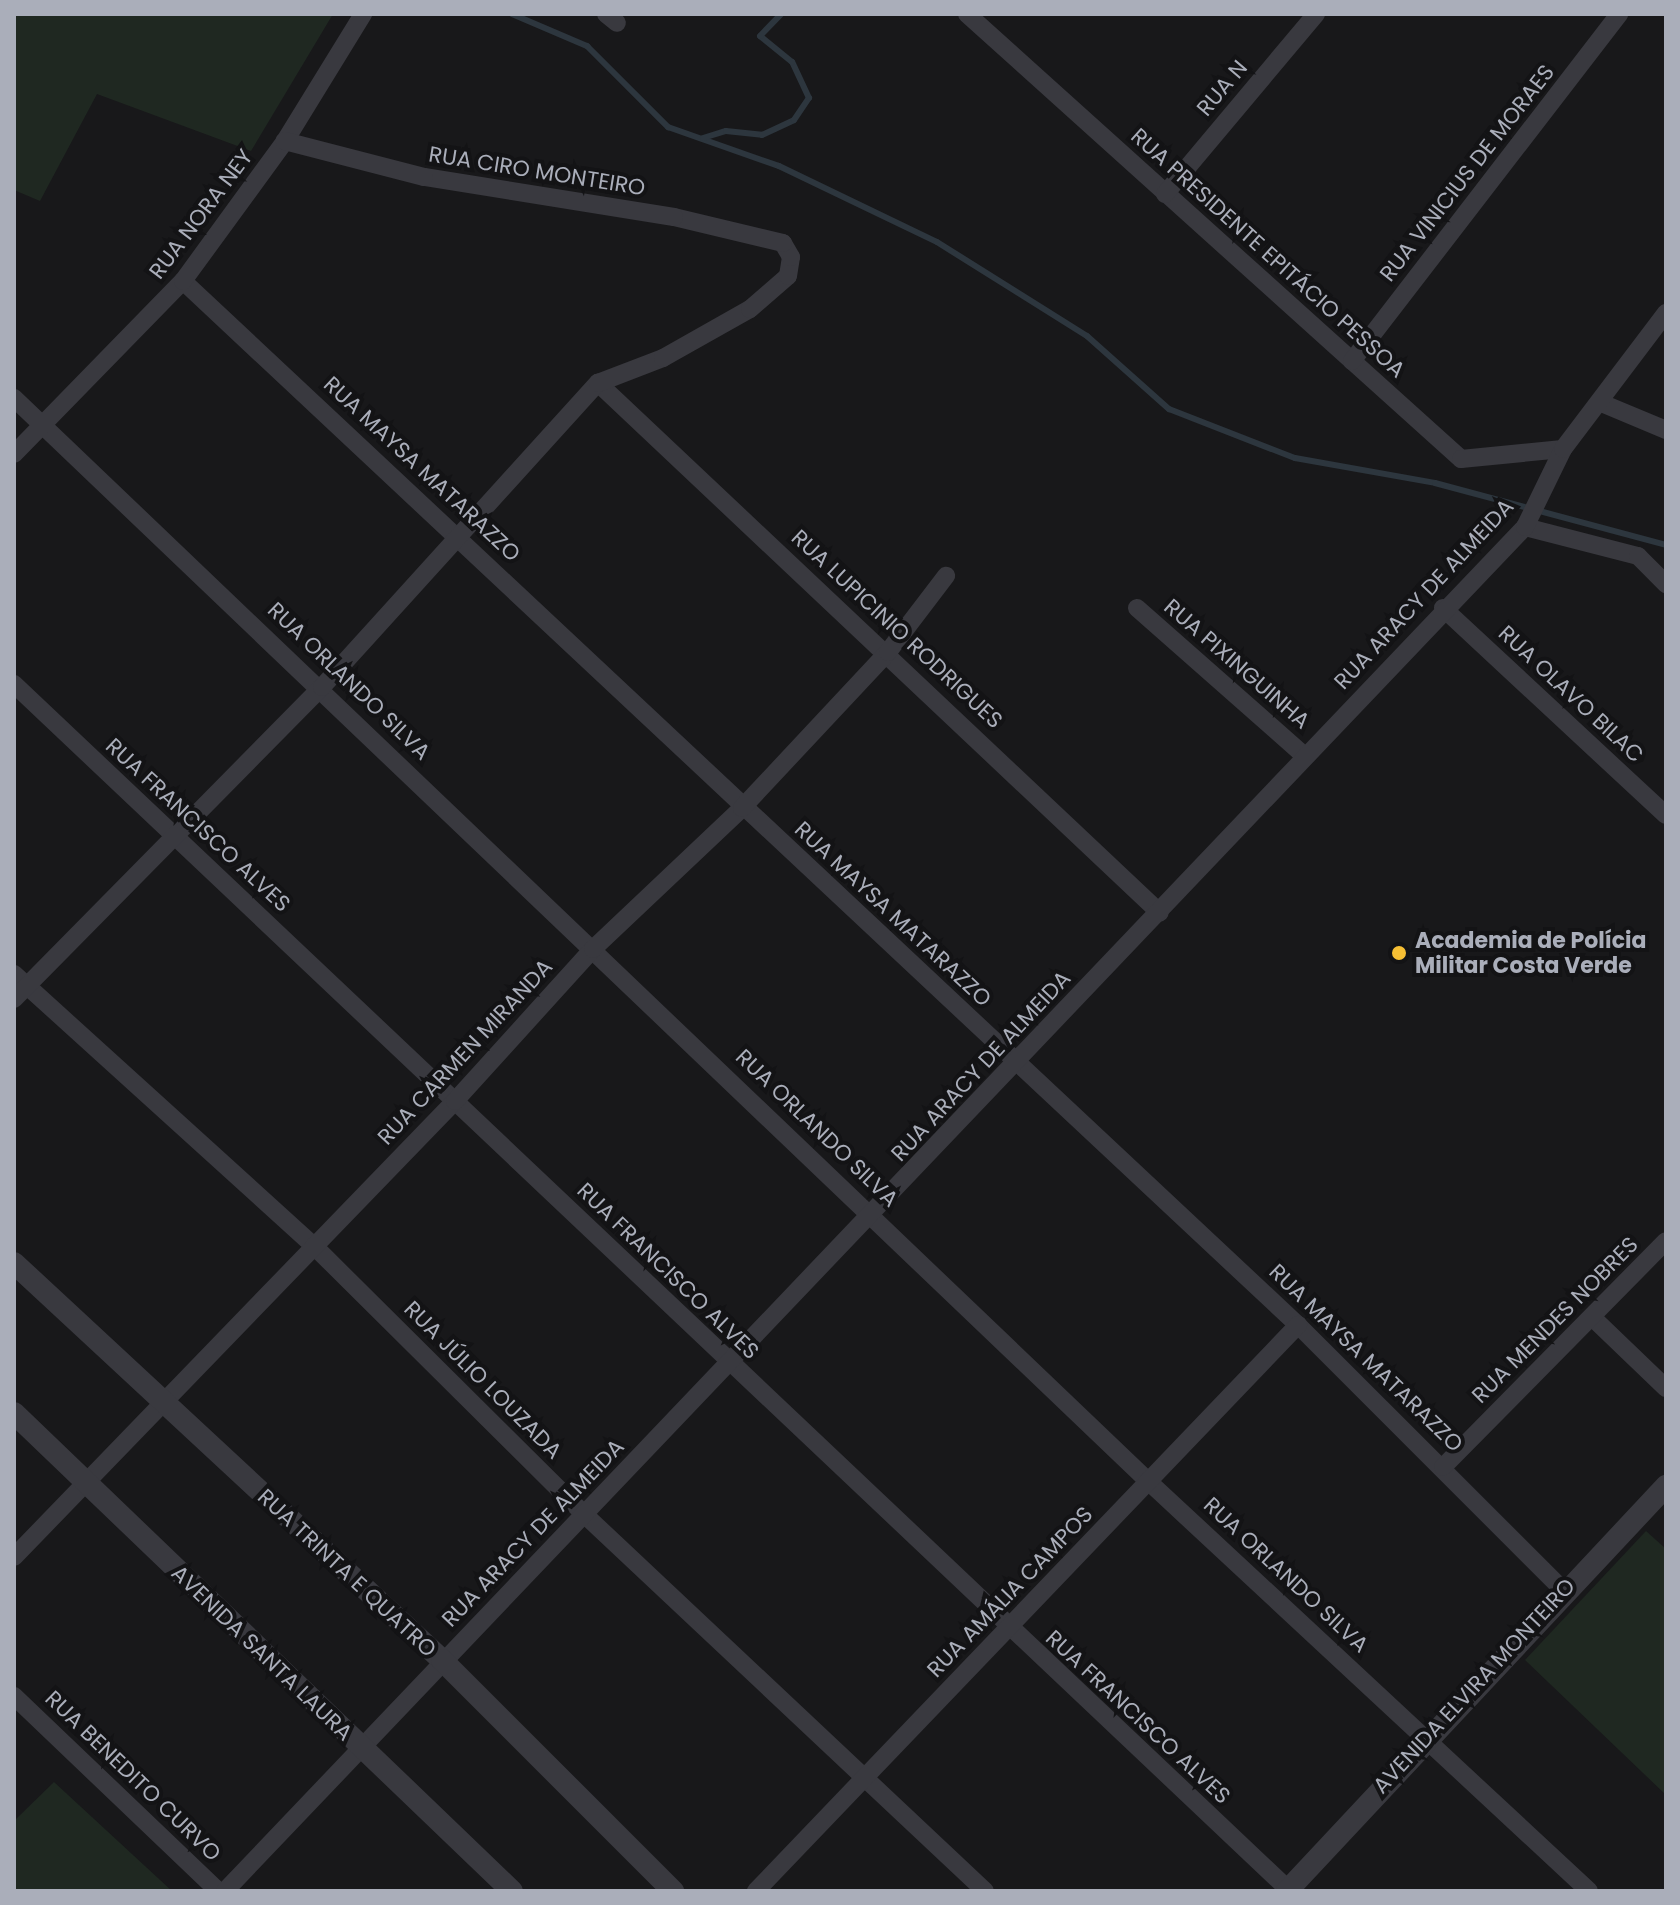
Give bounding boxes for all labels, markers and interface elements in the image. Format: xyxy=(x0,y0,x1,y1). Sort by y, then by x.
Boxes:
street label: RUA N xyxy=(1191,55,1253,121)
street label: RUA VINICIUS DE MORAES xyxy=(1374,59,1560,287)
street label: RUA PRESIDENTE EPITÁCIO PESSOA xyxy=(1126,123,1410,383)
street label: RUA CIRO MONTEIRO xyxy=(427,141,647,201)
street label: RUA NORA NEY xyxy=(144,144,258,284)
street label: RUA MAYSA MATARAZZO xyxy=(318,371,526,567)
street label: RUA ARACY DE ALMEIDA xyxy=(1329,493,1519,695)
street label: RUA LUPICINIO RODRIGUES xyxy=(786,524,1008,734)
street label: RUA PIXINGUINHA xyxy=(1159,594,1315,734)
street label: RUA ORLANDO SILVA xyxy=(262,597,436,765)
street label: RUA OLAVO BILAC xyxy=(1493,620,1649,768)
street label: RUA FRANCISCO ALVES xyxy=(100,733,296,917)
street label: RUA MAYSA MATARAZZO xyxy=(789,816,997,1012)
place label: Academia de Polícia Militar Costa Verde xyxy=(1415,927,1647,978)
marker: Academia de Polícia Militar Costa Verde xyxy=(1390,944,1408,962)
street label: RUA CARMEN MIRANDA xyxy=(372,954,558,1150)
street label: RUA ARACY DE ALMEIDA xyxy=(886,965,1076,1167)
street label: RUA ORLANDO SILVA xyxy=(730,1044,904,1212)
street label: RUA FRANCISCO ALVES xyxy=(572,1177,764,1365)
street label: RUA MENDES NOBRES xyxy=(1466,1231,1644,1409)
street label: RUA MAYSA MATARAZZO xyxy=(1264,1259,1468,1457)
street label: RUA JÚLIO LOUZADA xyxy=(399,1296,567,1464)
street label: RUA ARACY DE ALMEIDA xyxy=(436,1434,630,1632)
street label: RUA TRINTA E QUATRO xyxy=(252,1483,442,1663)
street label: RUA ORLANDO SILVA xyxy=(1198,1492,1374,1658)
street label: RUA AMÁLIA CAMPOS xyxy=(922,1501,1098,1683)
street label: AVENIDA SANTA LAURA xyxy=(166,1560,358,1746)
street label: AVENIDA ELVIRA MONTEIRO xyxy=(1367,1573,1581,1799)
street label: RUA FRANCISCO ALVES xyxy=(1040,1625,1236,1809)
street label: RUA BENEDITO CURVO xyxy=(40,1685,226,1867)

